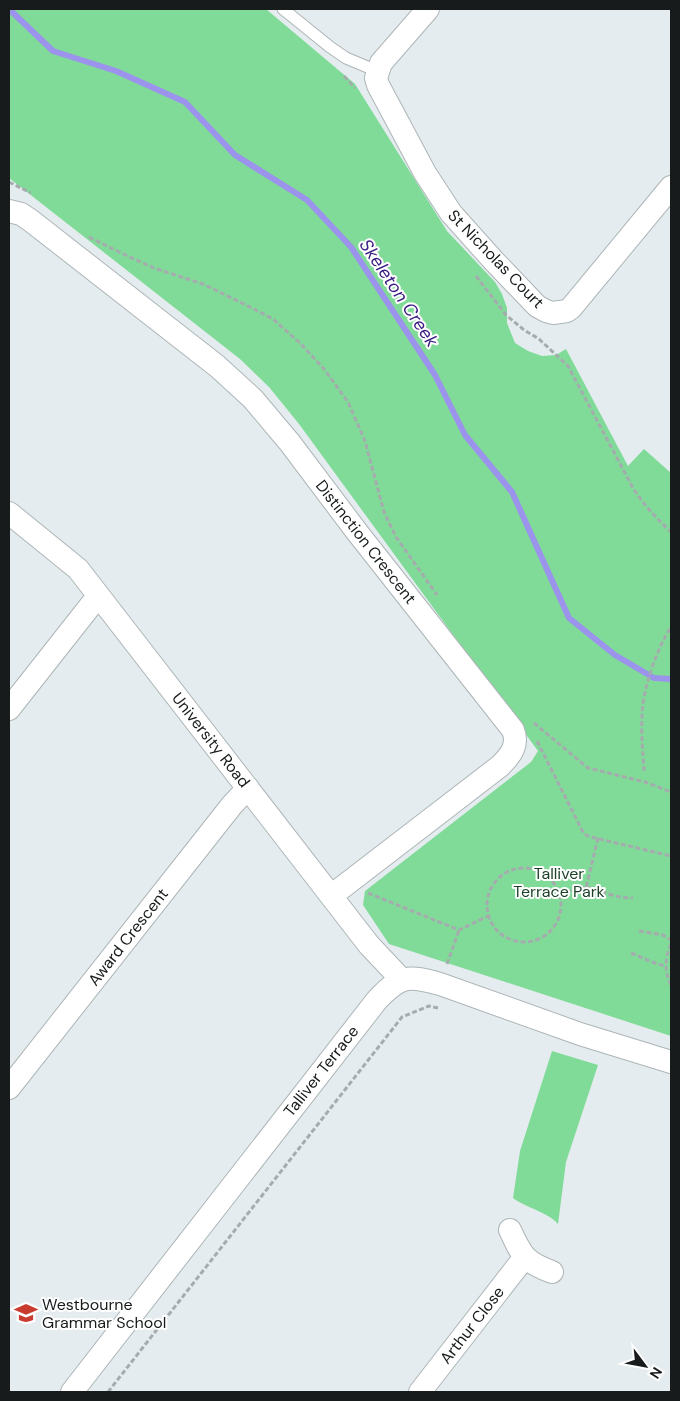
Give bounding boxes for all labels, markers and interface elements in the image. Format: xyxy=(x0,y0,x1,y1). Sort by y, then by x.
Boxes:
street label: St Nicholas Court xyxy=(443,205,549,313)
water label: Skeleton Creek xyxy=(354,234,445,352)
street label: Distinction Crescent xyxy=(311,476,421,608)
street label: University Road xyxy=(167,688,255,792)
park label: Talliver Terrace Park xyxy=(513,863,605,902)
street label: Award Crescent xyxy=(83,884,173,990)
street label: Talliver Terrace xyxy=(279,1021,363,1121)
street label: Arthur Close xyxy=(435,1282,509,1368)
place label: Westbourne Grammar School xyxy=(42,1294,166,1333)
school or university icon: Westbourne Grammar School xyxy=(13,1300,39,1326)
north arrow xyxy=(620,1341,670,1391)
text: N xyxy=(646,1364,666,1382)

